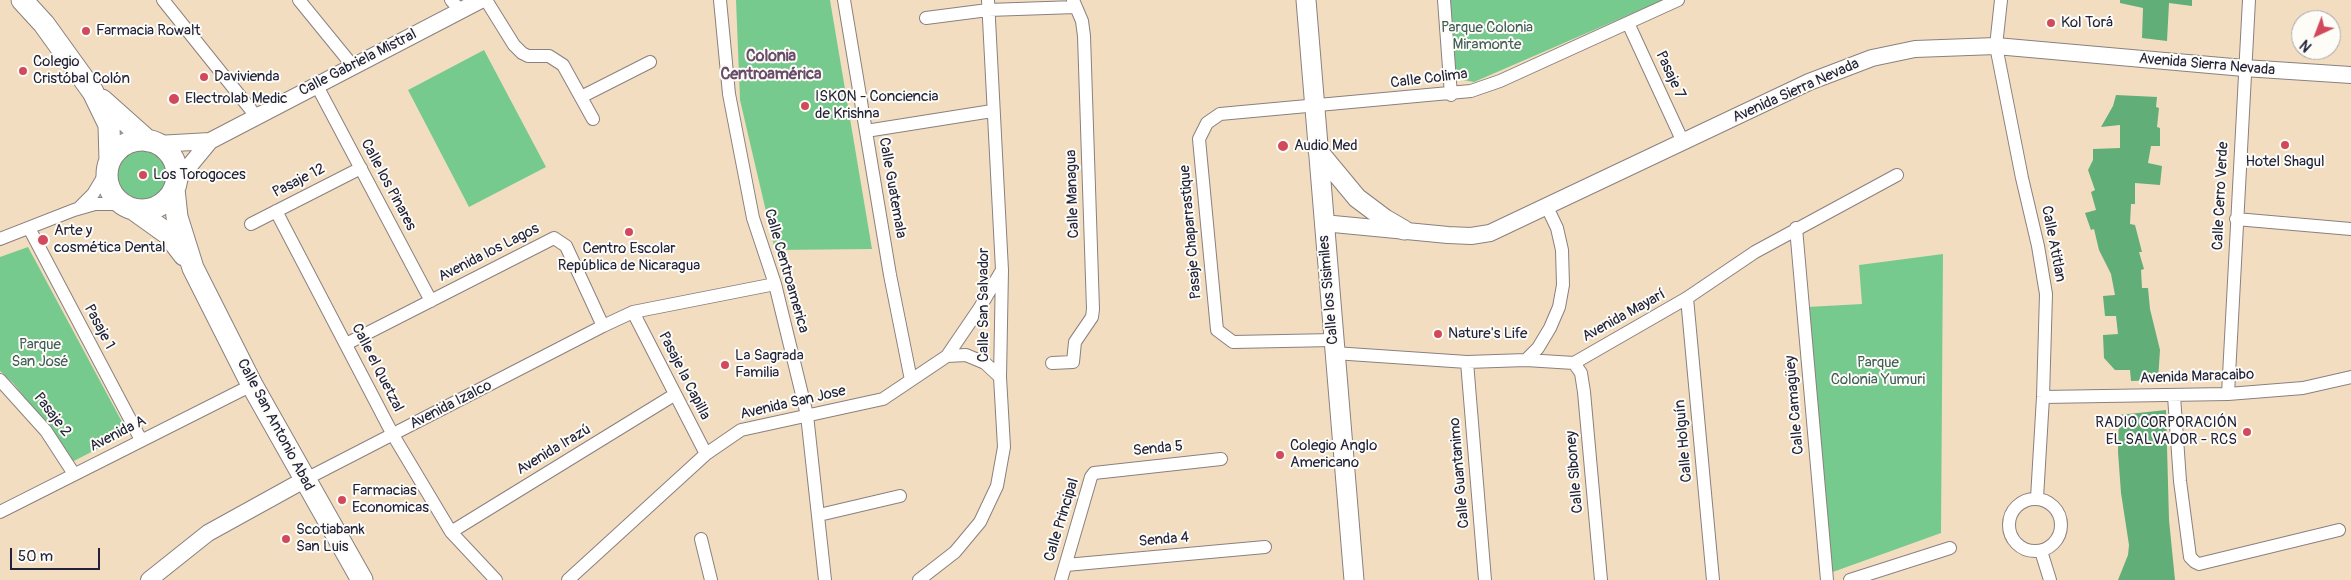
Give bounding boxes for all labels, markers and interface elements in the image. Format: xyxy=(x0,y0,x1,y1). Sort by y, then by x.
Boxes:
north arrow xyxy=(2291,10,2341,60)
place label: Kol Torá xyxy=(2061,14,2113,32)
marker: Kol Torá xyxy=(2045,17,2057,29)
park label: Parque Colonia Miramonte xyxy=(1441,19,1533,54)
place label: Farmacia Rowalt xyxy=(96,22,201,40)
marker: Farmacia Rowalt xyxy=(80,25,92,37)
street label: Calle Gabriela Mistral xyxy=(296,26,420,100)
text: N xyxy=(2297,36,2315,55)
district label: Colonia Centroamérica xyxy=(720,47,822,85)
street label: Pasaje 7 xyxy=(1651,48,1689,102)
street label: Avenida Sierra Nevada xyxy=(2138,50,2276,80)
place label: Colegio Cristóbal Colón xyxy=(33,53,130,88)
street label: Avenida Sierra Nevada xyxy=(1730,55,1862,127)
marker: Colegio Cristóbal Colón xyxy=(17,65,29,77)
street label: Calle Colima xyxy=(1389,65,1469,93)
place label: Davivienda xyxy=(214,68,280,86)
marker: Davivienda xyxy=(198,71,210,83)
place label: ISKON - Conciencia de Krishna xyxy=(815,88,938,123)
place label: Electrolab Medic xyxy=(185,90,288,108)
marker: Electrolab Medic xyxy=(167,92,181,106)
marker: ISKON - Conciencia de Krishna xyxy=(799,100,811,112)
street label: Calle los Pinares xyxy=(356,136,420,234)
street label: Calle Guatemala xyxy=(874,136,910,240)
place label: Audio Med xyxy=(1294,137,1358,155)
marker: Audio Med xyxy=(1276,139,1290,153)
marker: Hotel Shagul xyxy=(2279,139,2291,151)
street label: Calle Cerro Verde xyxy=(2209,141,2233,251)
street label: Calle Managua xyxy=(1062,149,1084,239)
place label: Hotel Shagul xyxy=(2245,153,2325,171)
street label: Pasaje 12 xyxy=(270,160,328,202)
street label: Pasaje Chaparrastique xyxy=(1176,164,1206,300)
place label: Los Torogoces xyxy=(153,166,246,184)
marker: Los Torogoces xyxy=(137,169,149,181)
street label: Calle Atitlan xyxy=(2037,204,2069,284)
street label: Calle Centroamerica xyxy=(760,207,812,335)
street label: Avenida los Lagos xyxy=(436,220,542,286)
place label: Arte y cosmética Dental xyxy=(54,222,166,257)
marker: Centro Escolar República de Nicaragua xyxy=(623,226,635,238)
marker: Arte y cosmética Dental xyxy=(36,233,50,247)
street label: Calle los Sisimiles xyxy=(1315,235,1343,345)
place label: Centro Escolar República de Nicaragua xyxy=(558,240,700,275)
street label: Calle San Salvador xyxy=(975,248,993,362)
street label: Avenida Mayarí xyxy=(1579,286,1669,346)
street label: Pasaje 1 xyxy=(80,301,118,353)
street label: Calle el Quetzal xyxy=(347,321,407,415)
place label: Nature's Life xyxy=(1448,325,1527,343)
marker: Nature's Life xyxy=(1432,328,1444,340)
street label: Pasaje la Capilla xyxy=(654,329,714,423)
park label: Parque San José xyxy=(12,336,68,371)
place label: La Sagrada Familia xyxy=(735,347,804,382)
park label: Parque Colonia Yumuri xyxy=(1831,354,1925,389)
street label: Calle Camagüey xyxy=(1782,355,1808,455)
street label: Calle San Antonio Abad xyxy=(233,356,317,494)
marker: La Sagrada Familia xyxy=(719,359,731,371)
street label: Avenida Maracaibo xyxy=(2140,366,2254,388)
street label: Avenida Izalco xyxy=(407,377,495,433)
street label: Avenida San Jose xyxy=(738,382,848,424)
street label: Pasaje 2 xyxy=(29,389,75,441)
street label: Calle Holguín xyxy=(1671,399,1697,483)
street label: Avenida A xyxy=(87,412,149,456)
place label: RADIO CORPORACIÓN EL SALVADOR - RCS xyxy=(2095,414,2237,449)
street label: Calle Guantanimo xyxy=(1446,417,1474,529)
street label: Avenida Irazú xyxy=(514,421,594,479)
marker: RADIO CORPORACIÓN EL SALVADOR - RCS xyxy=(2241,426,2253,438)
street label: Calle Siboney xyxy=(1562,430,1588,514)
street label: Senda 5 xyxy=(1132,437,1184,461)
place label: Colegio Anglo Americano xyxy=(1290,437,1377,472)
marker: Colegio Anglo Americano xyxy=(1274,449,1286,461)
street label: Calle Principal xyxy=(1041,476,1083,564)
place label: Farmacias Economicas xyxy=(352,482,429,517)
marker: Farmacias Economicas xyxy=(336,494,348,506)
place label: Scotiabank San Luis xyxy=(296,521,365,556)
street label: Senda 4 xyxy=(1138,529,1190,551)
marker: Scotiabank San Luis xyxy=(280,533,292,545)
scale bar xyxy=(12,538,102,570)
text: 50 m xyxy=(18,547,53,566)

